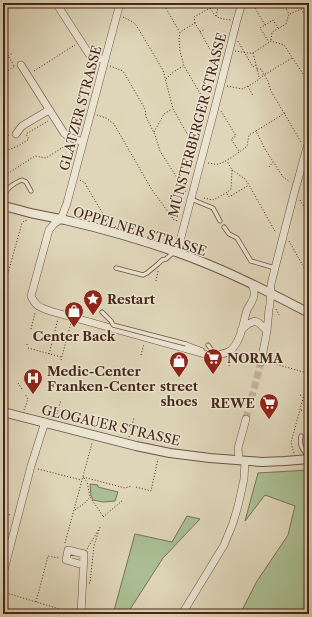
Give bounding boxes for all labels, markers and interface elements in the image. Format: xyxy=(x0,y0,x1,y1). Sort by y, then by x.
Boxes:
street label: MÜNSTERBERGER STRASSE xyxy=(165,31,229,219)
street label: GLATZER STRASSE xyxy=(56,44,104,172)
street label: OPPELNER STRASSE xyxy=(71,203,209,259)
place icon: Restart xyxy=(82,288,104,316)
place label: Restart xyxy=(107,291,156,307)
shop icon: Center Back xyxy=(63,300,85,328)
place label: Center Back xyxy=(33,328,116,344)
supermarket icon: NORMA xyxy=(202,347,224,375)
shop icon: street shoes xyxy=(168,350,190,378)
place label: NORMA xyxy=(227,350,284,366)
place label: Medic-Center Franken-Center xyxy=(47,363,156,394)
hospital icon: Medic-Center Franken-Center xyxy=(22,367,44,395)
place label: street shoes xyxy=(160,378,199,409)
supermarket icon: REWE xyxy=(258,392,280,420)
place label: REWE xyxy=(211,395,255,411)
street label: GLOGAUER STRASSE xyxy=(40,401,182,449)

